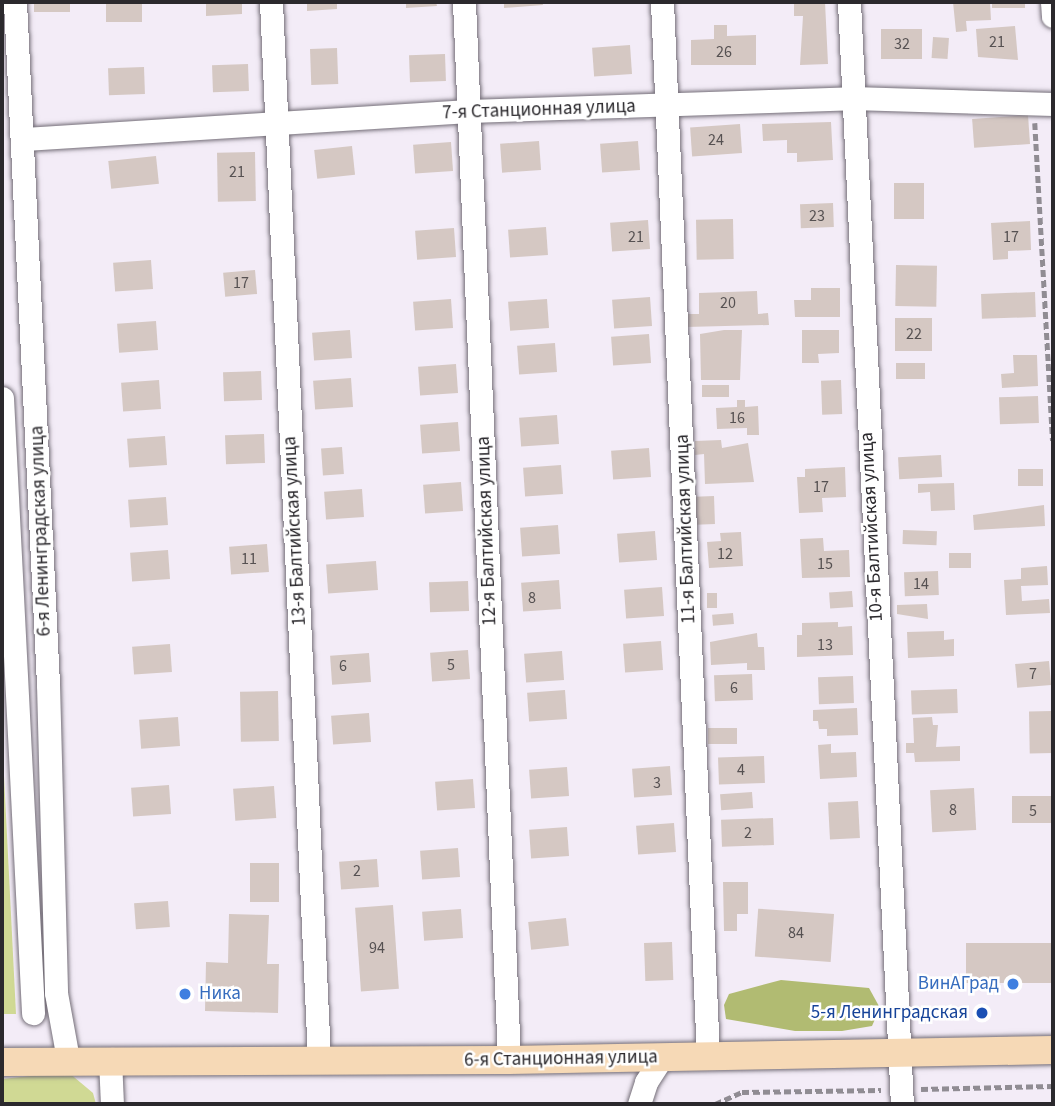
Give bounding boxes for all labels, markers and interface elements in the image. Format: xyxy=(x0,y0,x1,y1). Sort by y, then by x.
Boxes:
house number: 21 xyxy=(989,32,1005,52)
house number: 32 xyxy=(894,34,910,54)
house number: 26 xyxy=(716,42,732,62)
street label: 7-я Станционная улица xyxy=(442,95,636,125)
house number: 24 xyxy=(708,130,724,150)
house number: 21 xyxy=(229,162,245,182)
house number: 23 xyxy=(809,206,825,226)
house number: 21 xyxy=(628,227,644,247)
house number: 17 xyxy=(1003,227,1019,247)
house number: 17 xyxy=(233,273,249,293)
house number: 20 xyxy=(720,293,736,313)
house number: 22 xyxy=(906,324,922,344)
house number: 16 xyxy=(729,408,745,428)
street label: 6-я Ленинградская улица xyxy=(26,425,56,637)
street label: 10-я Балтийская улица xyxy=(856,432,888,622)
street label: 11-я Балтийская улица xyxy=(671,434,701,624)
street label: 13-я Балтийская улица xyxy=(279,436,311,626)
street label: 12-я Балтийская улица xyxy=(472,436,502,626)
house number: 17 xyxy=(813,477,829,497)
house number: 12 xyxy=(717,544,733,564)
house number: 11 xyxy=(241,549,257,569)
house number: 15 xyxy=(817,554,833,574)
house number: 14 xyxy=(913,574,929,594)
house number: 8 xyxy=(528,588,536,608)
house number: 13 xyxy=(817,635,833,655)
house number: 5 xyxy=(447,655,455,675)
house number: 6 xyxy=(339,656,347,676)
house number: 7 xyxy=(1029,664,1037,684)
house number: 6 xyxy=(730,678,738,698)
house number: 4 xyxy=(737,760,745,780)
house number: 3 xyxy=(653,773,661,793)
house number: 8 xyxy=(949,800,957,820)
house number: 5 xyxy=(1029,801,1037,821)
house number: 2 xyxy=(744,823,752,843)
house number: 2 xyxy=(353,861,361,881)
house number: 84 xyxy=(788,923,804,943)
house number: 94 xyxy=(369,938,385,958)
place label: ВинАГрад xyxy=(918,973,999,995)
marker: ВинАГрад xyxy=(1005,976,1021,992)
place label: Ника xyxy=(199,983,241,1005)
marker: Ника xyxy=(177,986,193,1002)
place label: 5-я Ленинградская xyxy=(811,1002,968,1024)
marker: 5-я Ленинградская xyxy=(974,1005,990,1021)
street label: 6-я Станционная улица xyxy=(464,1046,658,1072)

